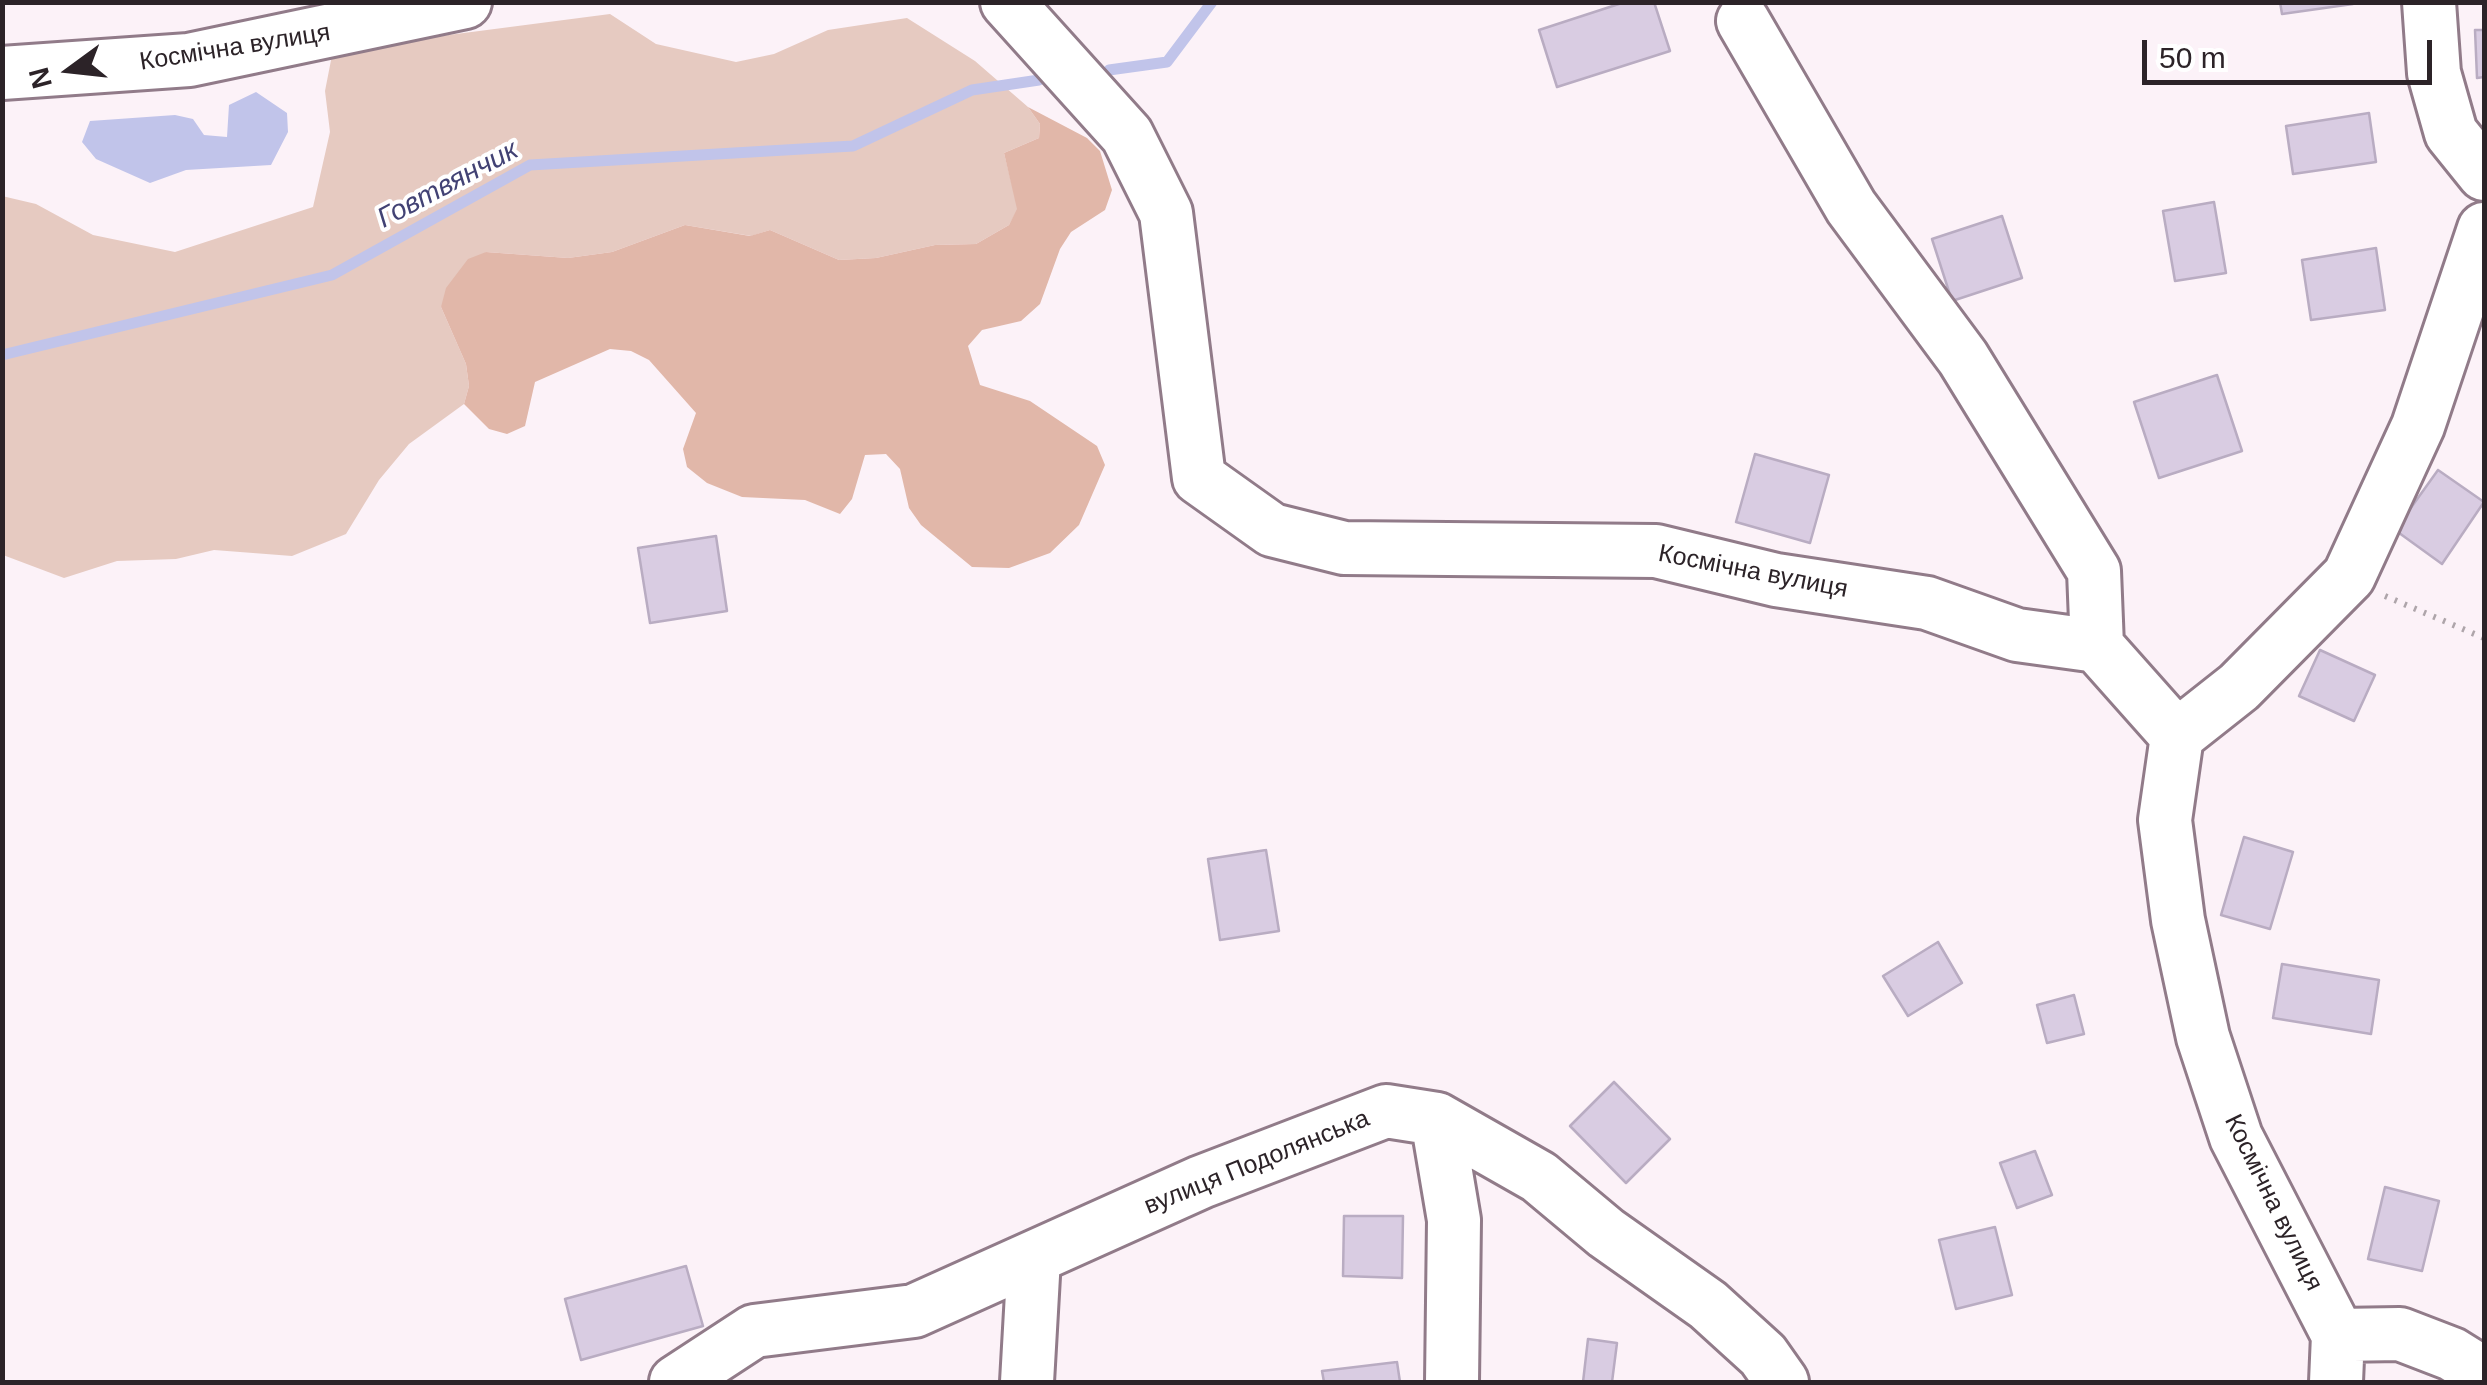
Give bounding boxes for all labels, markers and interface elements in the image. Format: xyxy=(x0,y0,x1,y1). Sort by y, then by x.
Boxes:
street label: Космічна вулиця xyxy=(138,18,332,78)
north arrow xyxy=(20,20,120,120)
scale bar xyxy=(2147,20,2437,82)
text: 50 m xyxy=(2159,41,2226,74)
text: N xyxy=(23,64,58,92)
water label: Говтвянчик xyxy=(372,134,524,236)
street label: Космічна вулиця xyxy=(1656,539,1850,605)
street label: вулиця Подолянська xyxy=(1140,1104,1374,1222)
street label: Космічна вулиця xyxy=(2217,1110,2329,1296)

